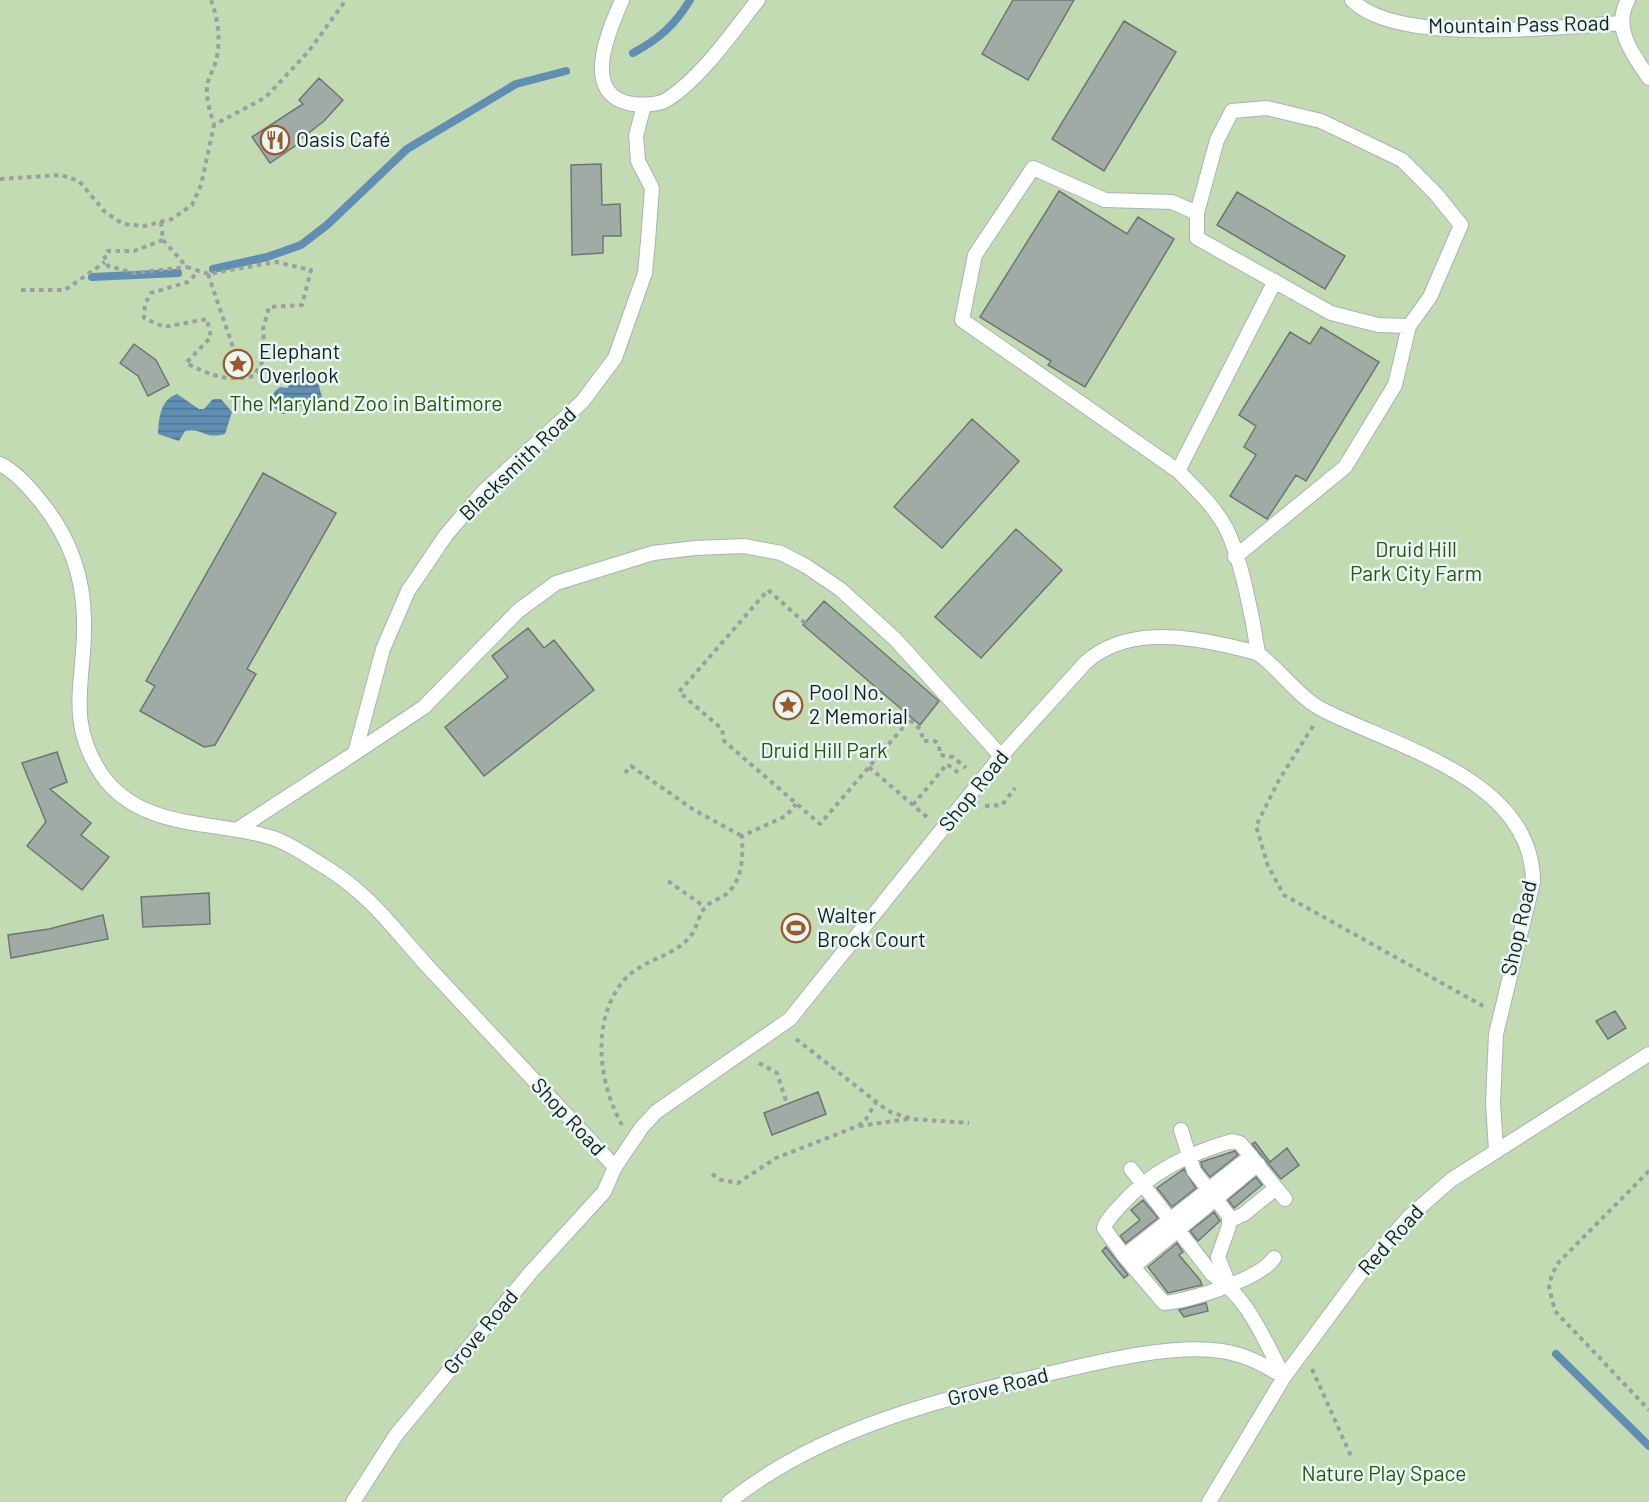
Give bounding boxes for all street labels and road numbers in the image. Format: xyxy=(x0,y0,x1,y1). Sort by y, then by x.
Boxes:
street label: Mountain Pass Road xyxy=(1428,9,1610,38)
street label: Blacksmith Road xyxy=(453,401,580,525)
street label: Shop Road xyxy=(933,744,1013,836)
street label: Shop Road xyxy=(1494,878,1541,978)
street label: Shop Road xyxy=(527,1072,611,1160)
street label: Red Road xyxy=(1352,1199,1428,1279)
street label: Grove Road xyxy=(437,1284,522,1378)
street label: Grove Road xyxy=(945,1361,1051,1410)

